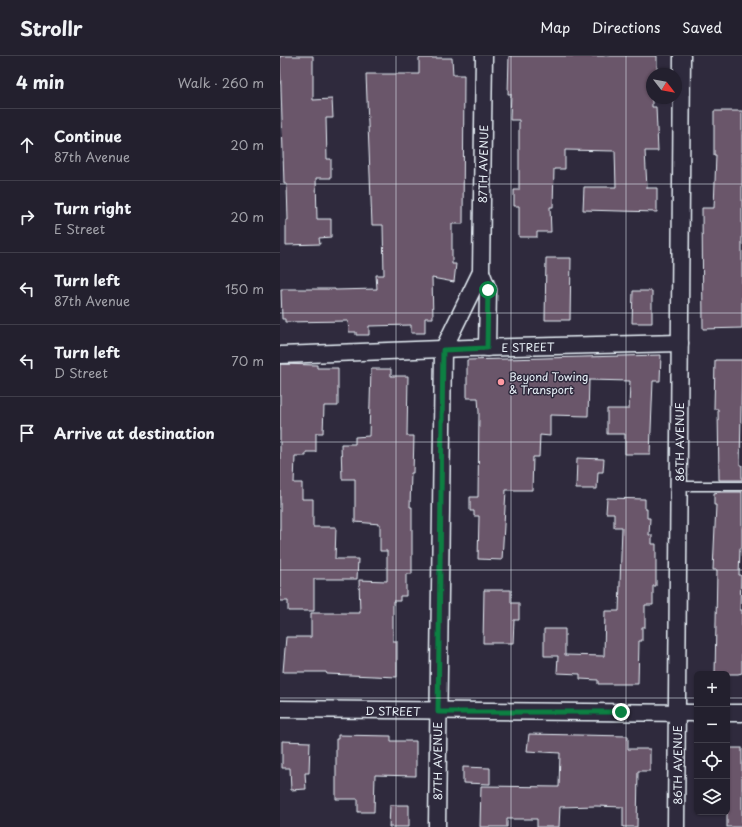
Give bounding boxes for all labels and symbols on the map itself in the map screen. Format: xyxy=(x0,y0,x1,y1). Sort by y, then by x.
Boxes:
north arrow xyxy=(646,68,682,104)
street label: 87TH AVENUE xyxy=(474,125,492,203)
route start xyxy=(479,281,497,299)
street label: E STREET xyxy=(501,338,555,356)
place label: Beyond Towing & Transport xyxy=(509,368,588,398)
marker: Beyond Towing & Transport xyxy=(496,377,506,387)
street label: 86TH AVENUE xyxy=(671,402,688,482)
street label: D STREET xyxy=(365,702,421,720)
route end xyxy=(612,703,630,721)
street label: 87TH AVENUE xyxy=(429,722,446,800)
street label: 86TH AVENUE xyxy=(669,725,686,805)

